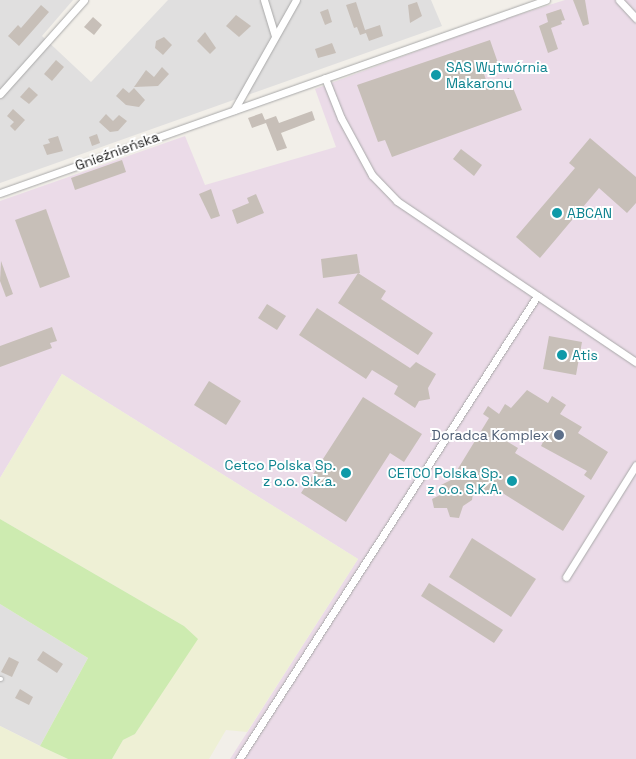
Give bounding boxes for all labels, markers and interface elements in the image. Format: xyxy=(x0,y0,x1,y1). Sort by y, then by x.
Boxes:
place label: SAS Wytwórnia Makaronu xyxy=(446,59,548,92)
marker: SAS Wytwórnia Makaronu xyxy=(430,69,442,81)
street label: Gnieźnieńska xyxy=(73,128,161,174)
place label: ABCAN xyxy=(567,205,612,221)
marker: ABCAN xyxy=(551,207,563,219)
place label: Atis xyxy=(572,347,598,363)
marker: Atis xyxy=(556,349,568,361)
place label: Doradca Komplex xyxy=(432,427,549,443)
marker: Doradca Komplex xyxy=(553,429,565,441)
place label: Cetco Polska Sp. z o.o. S.k.a. xyxy=(224,457,336,490)
place label: CETCO Polska Sp. z o.o. S.K.A. xyxy=(388,465,502,498)
marker: Cetco Polska Sp. z o.o. S.k.a. xyxy=(340,467,352,479)
marker: CETCO Polska Sp. z o.o. S.K.A. xyxy=(506,475,518,487)

